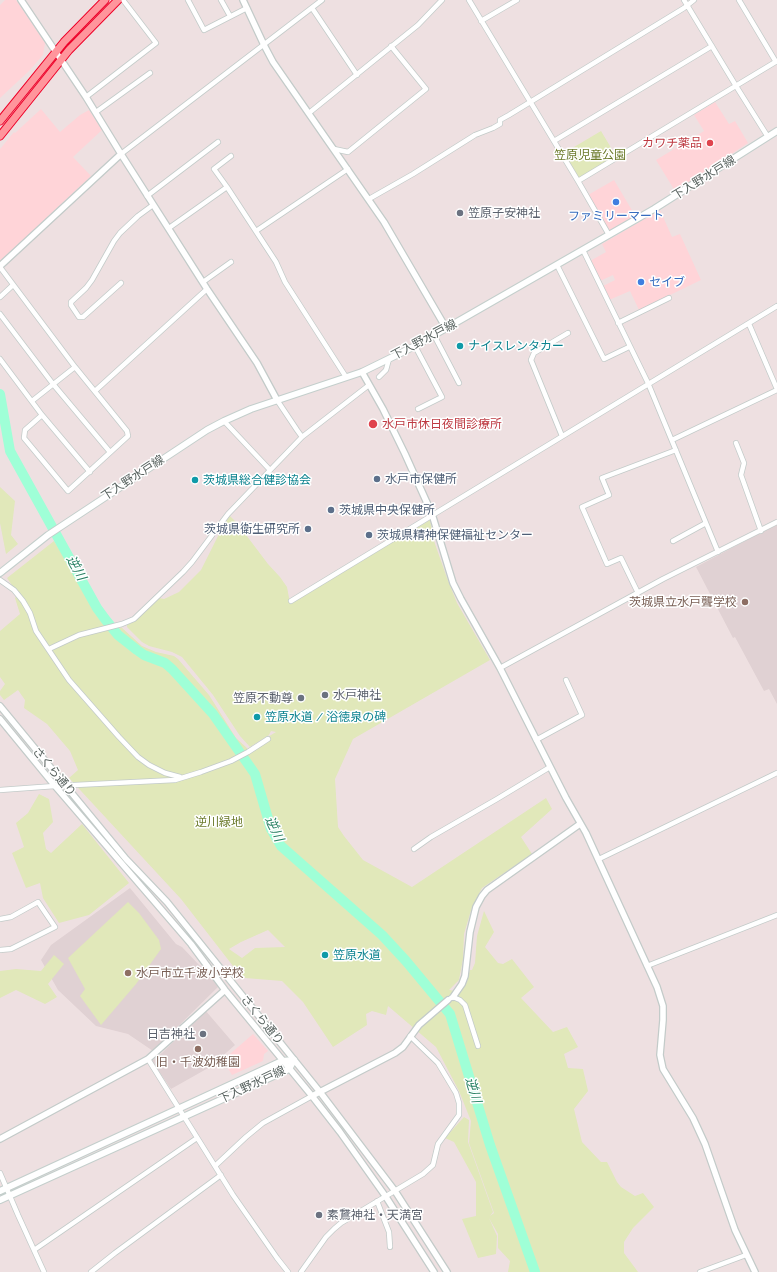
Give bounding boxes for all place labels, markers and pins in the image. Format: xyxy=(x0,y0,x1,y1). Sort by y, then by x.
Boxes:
place label: カワチ薬品 xyxy=(642,136,702,150)
marker: カワチ薬品 xyxy=(705,138,715,148)
marker: ファミリーマート xyxy=(611,197,621,207)
place label: 笠原子安神社 xyxy=(468,206,540,220)
marker: 笠原子安神社 xyxy=(455,208,465,218)
place label: ファミリーマート xyxy=(568,209,664,223)
place label: セイブ xyxy=(649,275,685,289)
marker: セイブ xyxy=(636,277,646,287)
place label: ナイスレンタカー xyxy=(468,339,564,353)
marker: ナイスレンタカー xyxy=(455,341,465,351)
place label: 水戸市休日夜間診療所 xyxy=(382,417,502,431)
marker: 水戸市休日夜間診療所 xyxy=(367,418,379,430)
place label: 水戸市保健所 xyxy=(385,472,457,486)
place label: 茨城県総合健診協会 xyxy=(203,473,311,487)
marker: 水戸市保健所 xyxy=(372,474,382,484)
marker: 茨城県総合健診協会 xyxy=(190,475,200,485)
place label: 茨城県中央保健所 xyxy=(339,503,435,517)
marker: 茨城県中央保健所 xyxy=(326,505,336,515)
place label: 茨城県衛生研究所 xyxy=(204,522,300,536)
marker: 茨城県衛生研究所 xyxy=(303,524,313,534)
place label: 茨城県精神保健福祉センター xyxy=(377,528,533,542)
marker: 茨城県精神保健福祉センター xyxy=(364,530,374,540)
place label: 茨城県立水戸聾学校 xyxy=(629,595,737,609)
marker: 茨城県立水戸聾学校 xyxy=(740,597,750,607)
place label: 水戸神社 xyxy=(333,688,381,702)
marker: 水戸神社 xyxy=(320,690,330,700)
place label: 笠原不動尊 xyxy=(233,691,293,705)
marker: 笠原不動尊 xyxy=(296,693,306,703)
place label: 笠原水道 / 浴徳泉の碑 xyxy=(265,710,386,724)
marker: 笠原水道 / 浴徳泉の碑 xyxy=(252,712,262,722)
place label: 笠原水道 xyxy=(333,948,381,962)
marker: 笠原水道 xyxy=(320,950,330,960)
place label: 水戸市立千波小学校 xyxy=(136,966,244,980)
marker: 水戸市立千波小学校 xyxy=(123,968,133,978)
place label: 日吉神社 xyxy=(147,1027,195,1041)
marker: 日吉神社 xyxy=(198,1029,208,1039)
marker: 旧・千波幼稚園 xyxy=(193,1044,203,1054)
place label: 旧・千波幼稚園 xyxy=(156,1055,240,1069)
place label: 素鵞神社・天満宮 xyxy=(327,1208,423,1222)
marker: 素鵞神社・天満宮 xyxy=(314,1210,324,1220)

